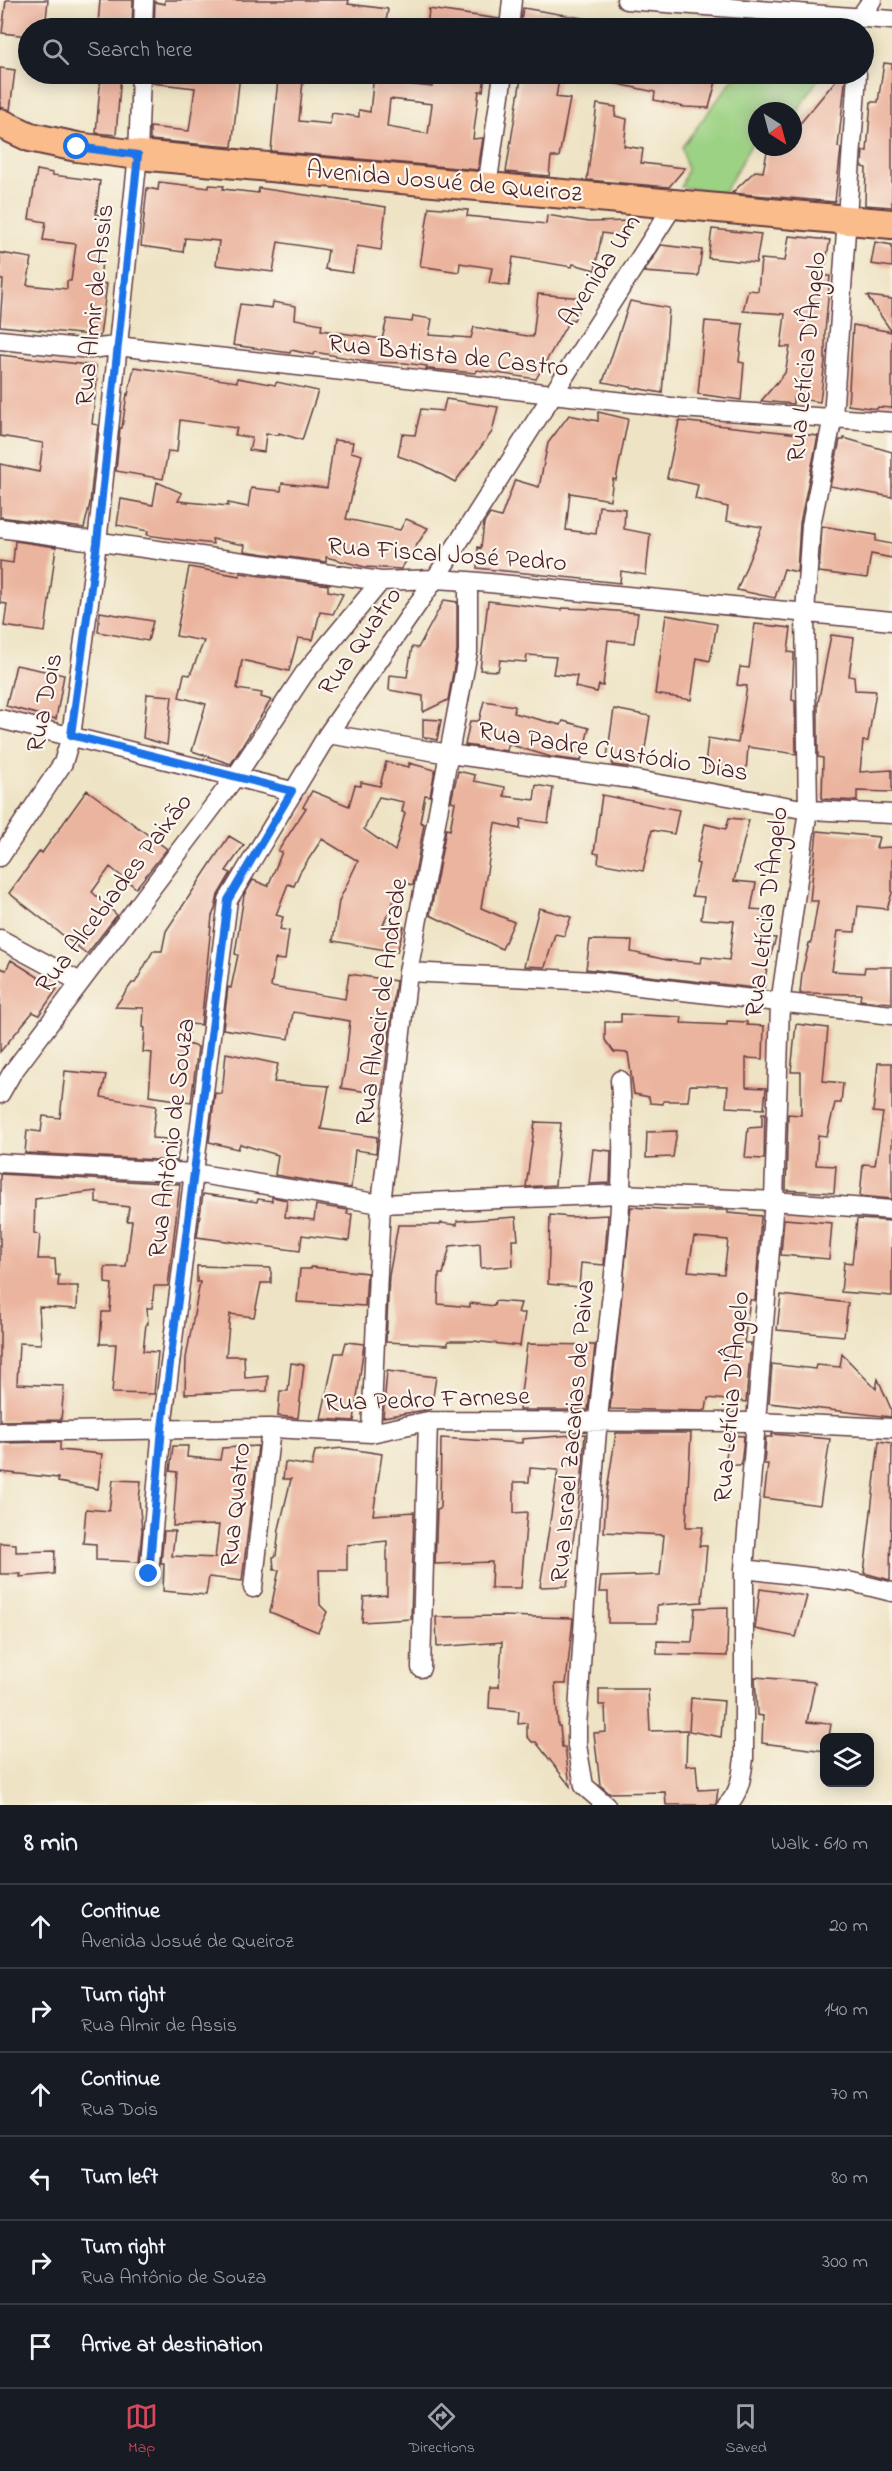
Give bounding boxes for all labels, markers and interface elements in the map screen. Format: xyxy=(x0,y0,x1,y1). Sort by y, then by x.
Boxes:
search box xyxy=(18,18,874,84)
icon: search xyxy=(39,35,72,68)
text: Search here xyxy=(87,35,192,67)
north arrow xyxy=(748,102,802,156)
route start xyxy=(63,133,89,159)
street label: Avenida Josué de Queiroz xyxy=(305,152,584,214)
street label: Rua Almir de Assis xyxy=(67,202,125,408)
street label: Avenida Um xyxy=(550,207,652,335)
street label: Rua Letícia D'Ângelo xyxy=(777,250,838,464)
street label: Rua Batista de Castro xyxy=(326,325,570,389)
street label: Rua Fiscal José Pedro xyxy=(326,529,568,583)
street label: Rua Quatro xyxy=(309,580,413,704)
street label: Rua Dois xyxy=(18,650,74,756)
street label: Rua Padre Custódio Dias xyxy=(475,713,751,793)
street label: Rua Alcebíades Paixão xyxy=(27,786,203,1002)
street label: Rua Letícia D'Ângelo xyxy=(735,805,800,1019)
street label: Rua Alvacir de Andrade xyxy=(347,875,419,1128)
street label: Rua Antônio de Souza xyxy=(139,1016,207,1260)
street label: Rua Israel Zacarias de Paiva xyxy=(542,1278,606,1584)
street label: Rua Letícia D'Ângelo xyxy=(704,1290,761,1504)
street label: Rua Pedro Farnese xyxy=(323,1378,531,1424)
street label: Rua Quatro xyxy=(212,1441,262,1569)
route end xyxy=(135,1560,161,1586)
map controls xyxy=(820,1733,874,1787)
button: layers xyxy=(820,1733,874,1787)
text: 8 min xyxy=(24,1825,78,1863)
text: Walk · 610 m xyxy=(771,1830,868,1859)
text: Continue xyxy=(81,1896,160,1928)
icon: ahead xyxy=(24,1910,57,1943)
text: 20 m xyxy=(829,1912,868,1941)
text: Avenida Josué de Queiroz xyxy=(81,1928,294,1957)
text: Turn right xyxy=(81,1980,166,2012)
icon: right xyxy=(24,1994,57,2027)
text: 140 m xyxy=(824,1996,868,2025)
text: Rua Almir de Assis xyxy=(81,2012,237,2041)
text: Continue xyxy=(81,2064,160,2096)
icon: ahead xyxy=(24,2078,57,2111)
text: 70 m xyxy=(831,2080,868,2109)
text: Rua Dois xyxy=(81,2096,158,2125)
icon: left xyxy=(24,2162,57,2195)
text: Turn left xyxy=(81,2162,158,2194)
text: 80 m xyxy=(831,2164,868,2193)
text: Turn right xyxy=(81,2232,166,2264)
icon: right xyxy=(24,2246,57,2279)
text: 300 m xyxy=(822,2248,868,2277)
text: Rua Antônio de Souza xyxy=(81,2264,266,2293)
icon: arrive xyxy=(24,2330,57,2363)
text: Arrive at destination xyxy=(81,2330,263,2362)
tab: Map xyxy=(125,2400,158,2460)
tab: Directions xyxy=(408,2400,475,2460)
tab: Saved xyxy=(725,2400,767,2460)

